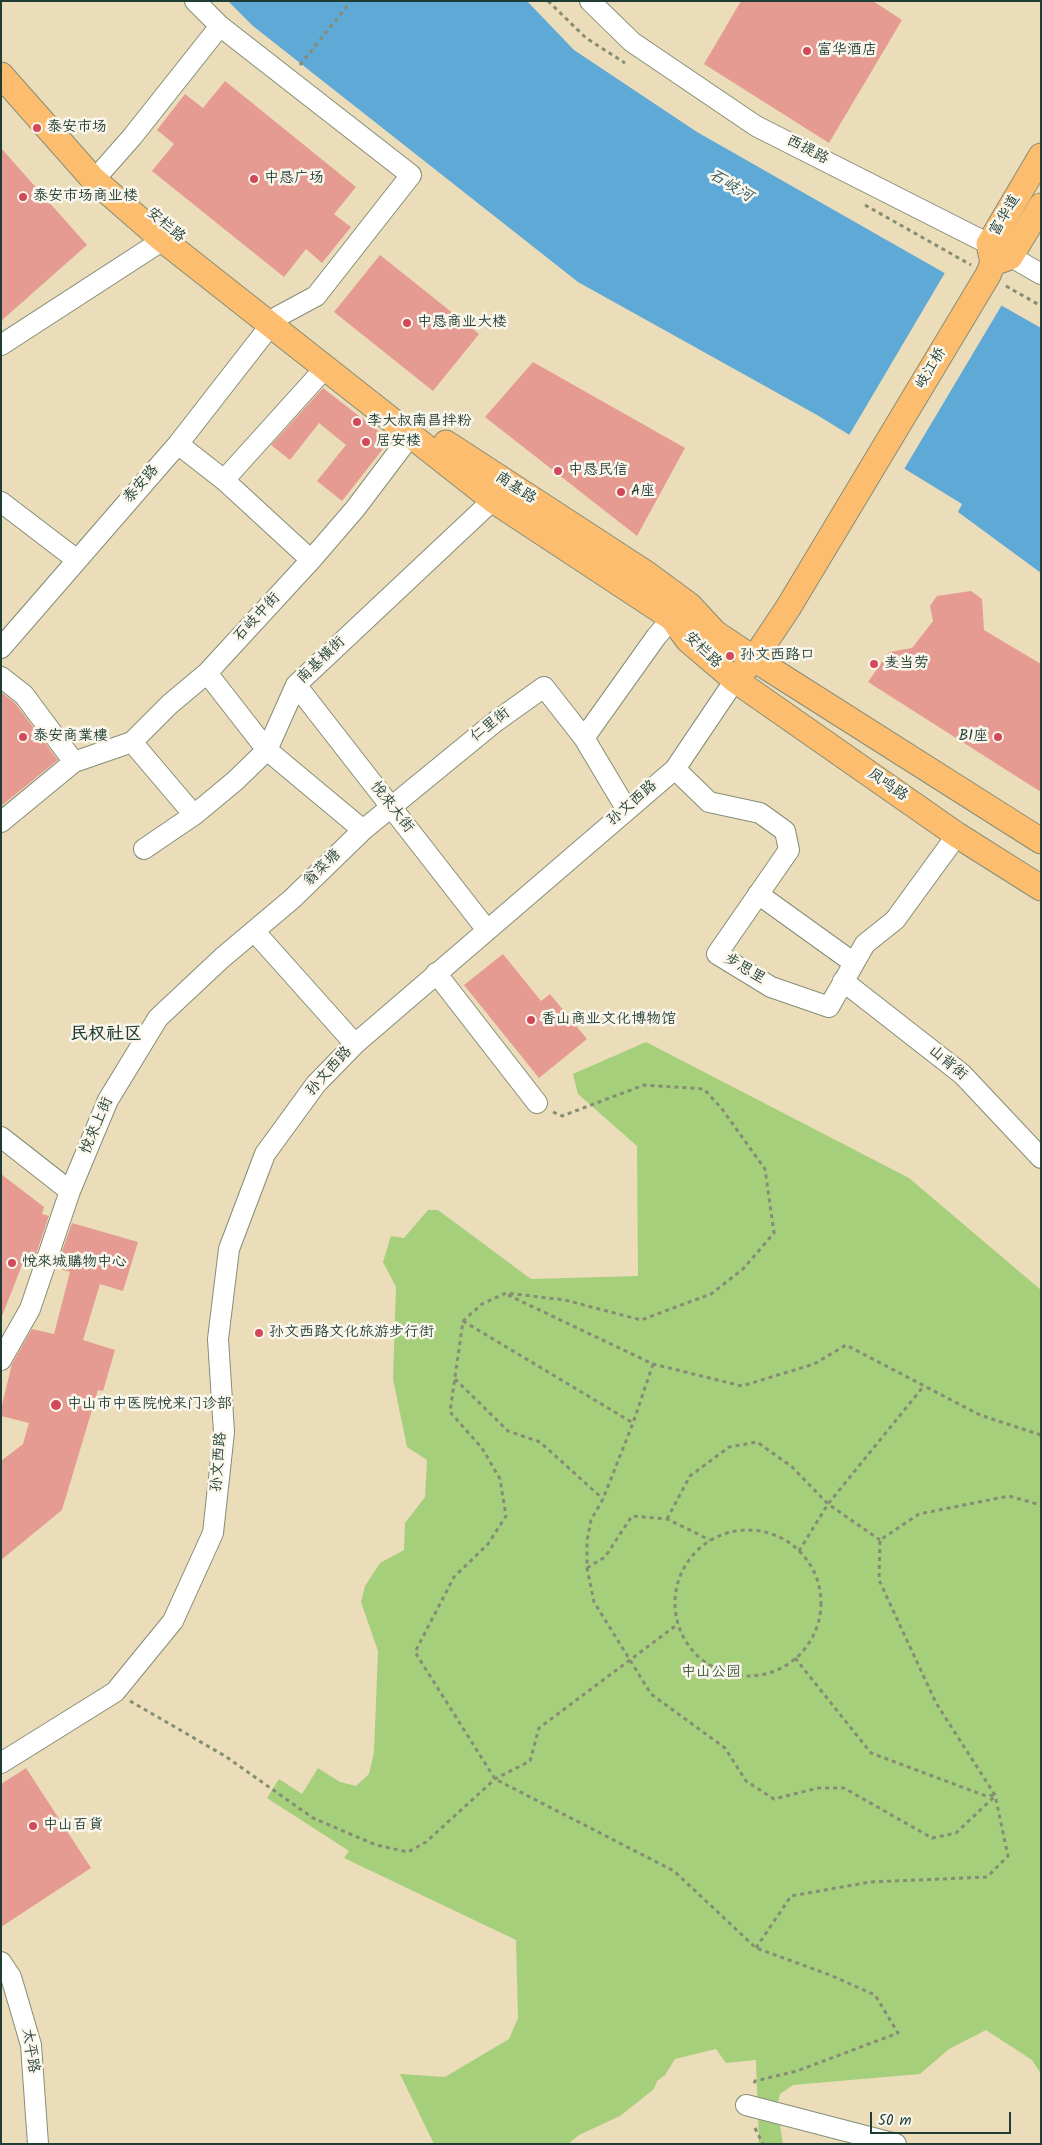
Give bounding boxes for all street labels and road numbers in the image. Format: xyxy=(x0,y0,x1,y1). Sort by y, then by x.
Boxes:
street label: 西提路 xyxy=(783,133,831,169)
street label: 富华道 xyxy=(987,192,1025,240)
street label: 安栏路 xyxy=(142,205,188,247)
street label: 岐江桥 xyxy=(913,345,951,393)
street label: 泰安路 xyxy=(120,462,164,508)
street label: 南基路 xyxy=(491,469,539,509)
street label: 石岐中街 xyxy=(231,590,285,646)
street label: 安栏路 xyxy=(680,629,724,673)
street label: 南基橫街 xyxy=(294,634,350,688)
street label: 仁里街 xyxy=(468,705,514,747)
street label: 凤鸣路 xyxy=(863,766,911,806)
street label: 孙文西路 xyxy=(604,778,662,830)
street label: 悅來大街 xyxy=(365,779,417,837)
street label: 翁菜塘 xyxy=(301,847,345,891)
street label: 步思里 xyxy=(720,951,768,989)
street label: 山背街 xyxy=(924,1043,970,1085)
street label: 孙文西路 xyxy=(303,1044,357,1100)
street label: 悅來上街 xyxy=(78,1095,118,1157)
street label: 孙文西路 xyxy=(208,1431,232,1493)
street label: 太平路 xyxy=(17,2027,41,2075)

